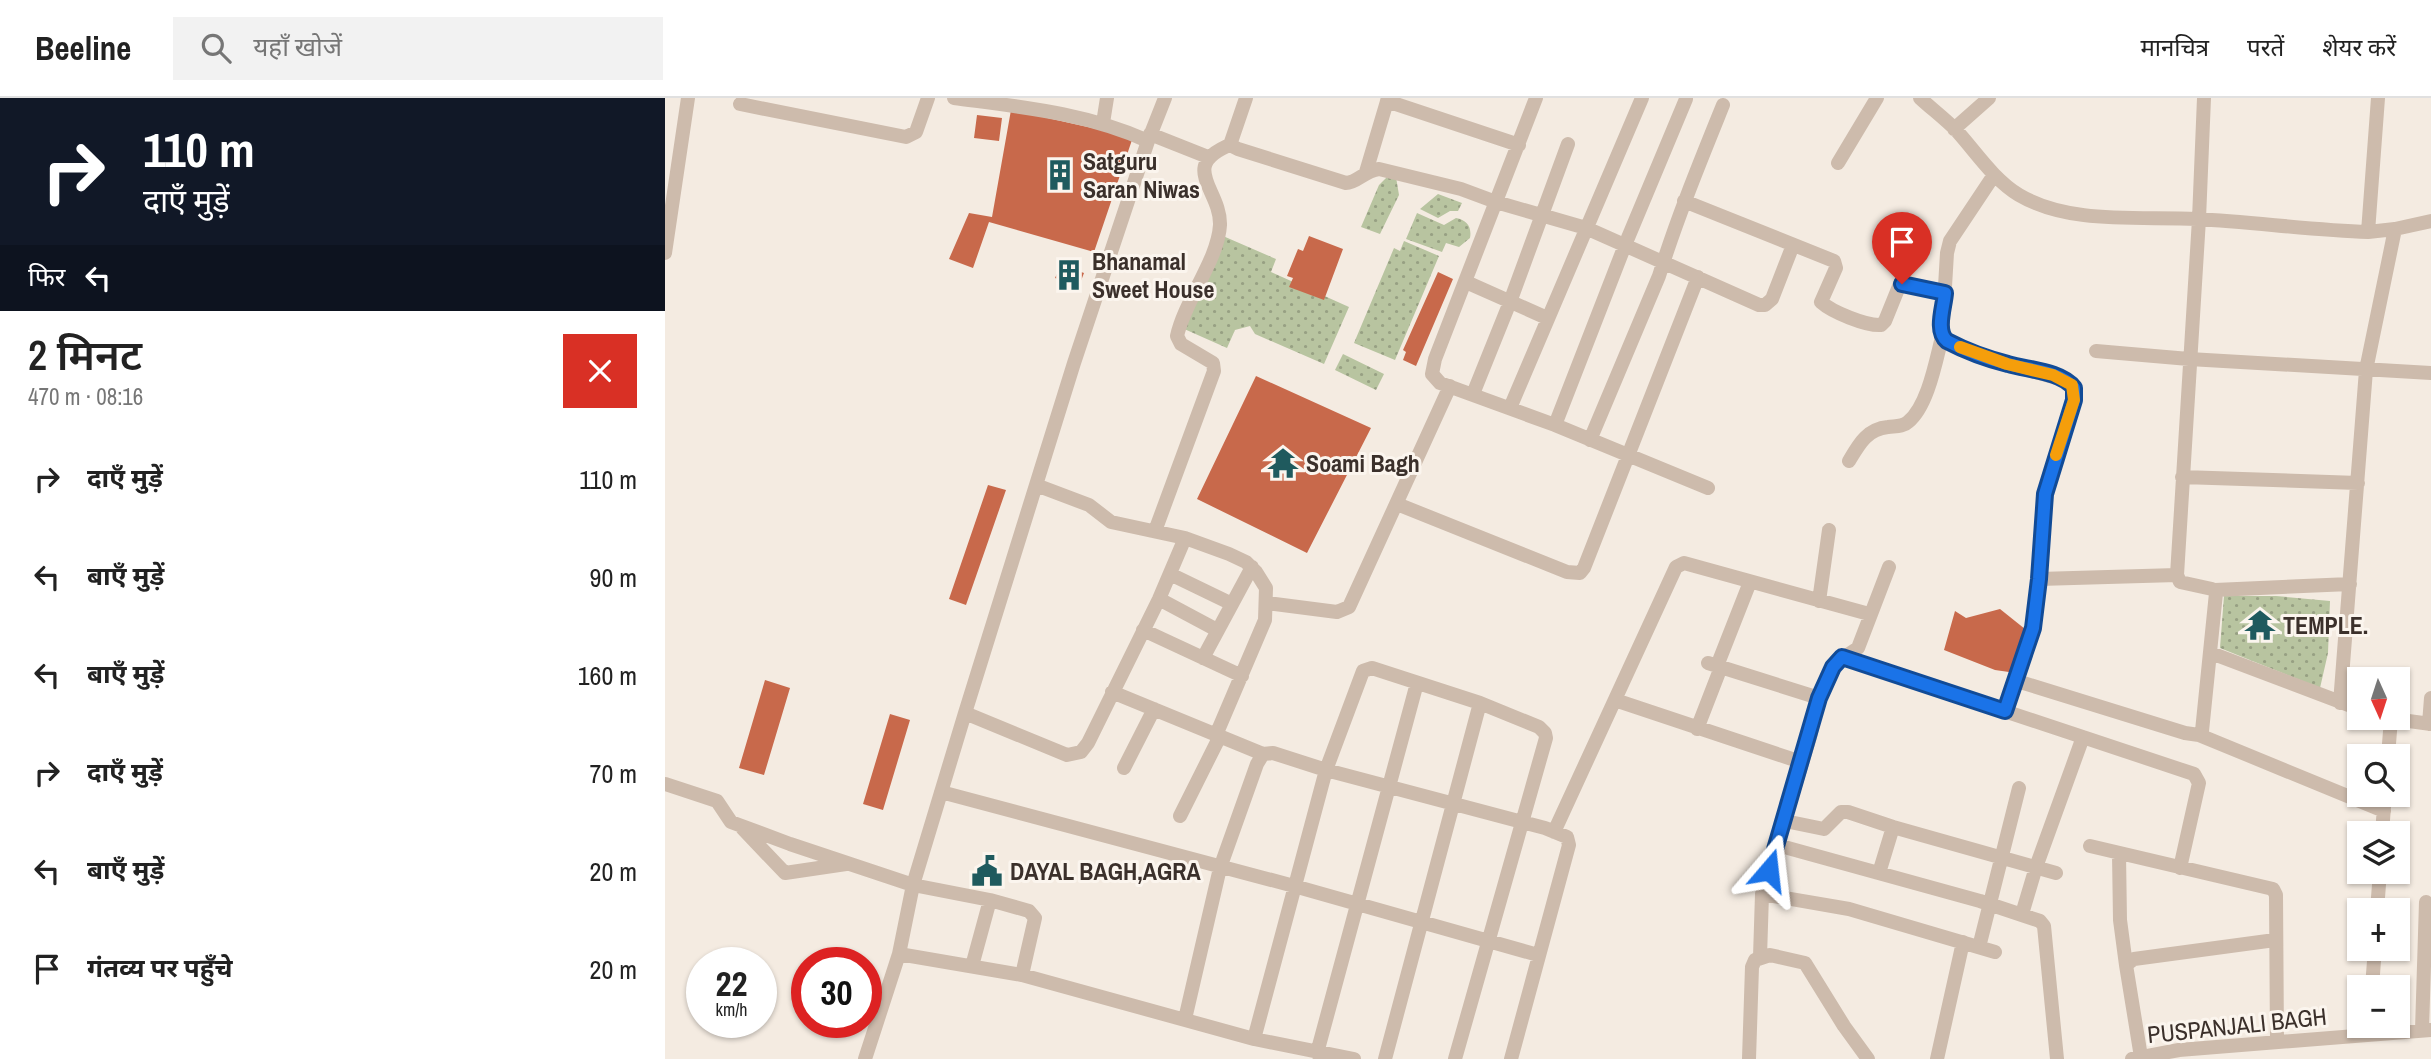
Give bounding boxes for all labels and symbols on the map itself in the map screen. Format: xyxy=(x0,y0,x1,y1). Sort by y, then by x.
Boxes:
place label: Satguru Saran Niwas xyxy=(1083,145,1200,205)
building icon: Satguru Saran Niwas xyxy=(1043,158,1077,192)
pin xyxy=(1872,212,1932,284)
place label: Bhanamal Sweet House xyxy=(1092,245,1215,305)
building icon: Bhanamal Sweet House xyxy=(1052,258,1086,292)
temple icon: Soami Bagh xyxy=(1266,446,1300,480)
place label: Soami Bagh xyxy=(1306,447,1420,479)
temple icon: TEMPLE. xyxy=(2243,608,2277,642)
place label: TEMPLE. xyxy=(2283,609,2368,641)
north arrow xyxy=(2347,667,2410,730)
position arrow xyxy=(1732,833,1806,907)
public building icon: DAYAL BAGH,AGRA xyxy=(970,854,1004,888)
place label: DAYAL BAGH,AGRA xyxy=(1010,855,1201,887)
speed limit sign: 30 xyxy=(791,947,882,1038)
street label: PUSPANJALI BAGH xyxy=(2146,1000,2328,1050)

